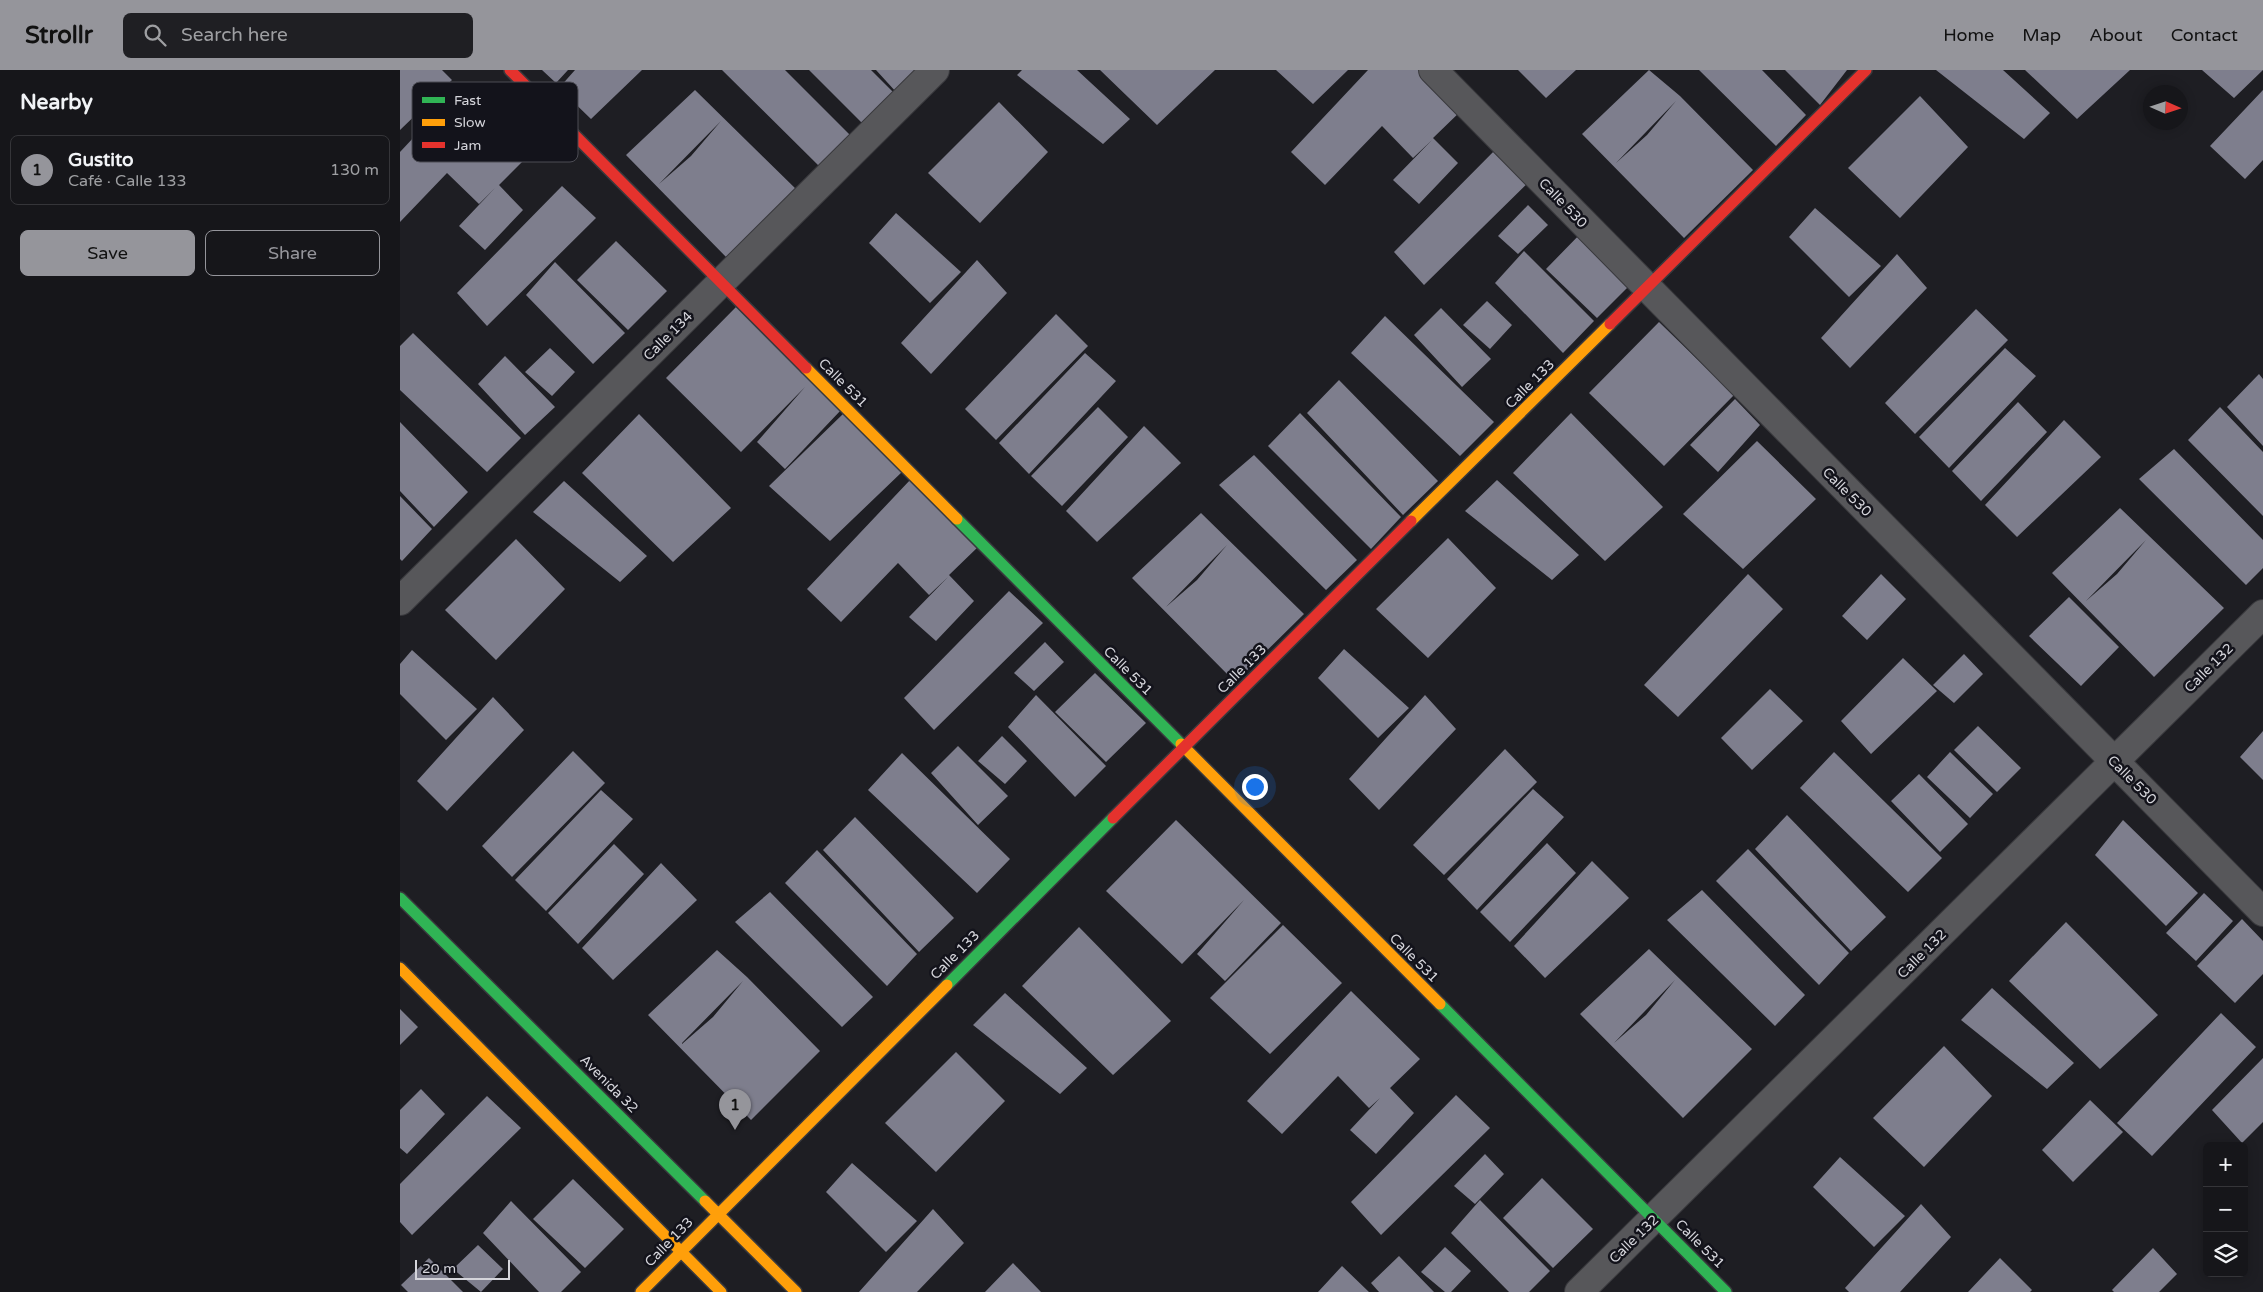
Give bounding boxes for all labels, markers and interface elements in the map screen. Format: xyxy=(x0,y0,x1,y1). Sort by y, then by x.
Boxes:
search box xyxy=(123,13,473,58)
text: Strollr xyxy=(25,21,93,50)
icon: search xyxy=(141,21,169,49)
text: Search here xyxy=(181,24,288,46)
text: Home xyxy=(1943,24,1994,46)
text: Map xyxy=(2022,24,2061,46)
text: About xyxy=(2089,24,2143,46)
text: Contact xyxy=(2171,24,2238,46)
legend xyxy=(412,82,578,162)
north arrow xyxy=(2143,85,2188,130)
text: Nearby xyxy=(20,90,93,115)
text: Fast xyxy=(454,92,482,109)
text: Slow xyxy=(454,114,486,131)
text: Jam xyxy=(454,137,481,154)
text: Gustito xyxy=(68,149,134,171)
text: 1 xyxy=(32,160,42,180)
text: 130 m xyxy=(330,160,379,180)
text: Café · Calle 133 xyxy=(68,171,187,191)
street label: Calle 530 xyxy=(1535,175,1591,232)
button: Save xyxy=(20,230,195,276)
button: Share xyxy=(205,230,380,276)
street label: Calle 134 xyxy=(640,308,696,364)
street label: Calle 531 xyxy=(815,355,871,411)
street label: Calle 133 xyxy=(1502,356,1558,412)
street label: Calle 530 xyxy=(1819,464,1875,520)
street label: Calle 132 xyxy=(2181,640,2237,696)
street label: Calle 133 xyxy=(1214,641,1270,697)
street label: Calle 531 xyxy=(1100,643,1156,699)
street label: Calle 530 xyxy=(2104,752,2160,808)
your location xyxy=(1242,774,1268,800)
street label: Calle 132 xyxy=(1894,926,1950,982)
street label: Calle 133 xyxy=(927,927,983,983)
street label: Calle 531 xyxy=(1386,930,1442,986)
street label: Avenida 32 xyxy=(576,1051,642,1117)
pin: 1 xyxy=(719,1089,751,1130)
map controls xyxy=(2203,1142,2248,1277)
button: + xyxy=(2203,1142,2248,1187)
button: − xyxy=(2203,1187,2248,1232)
street label: Calle 132 xyxy=(1606,1211,1662,1267)
street label: Calle 133 xyxy=(641,1214,697,1270)
street label: Calle 531 xyxy=(1672,1216,1728,1272)
button: layers xyxy=(2203,1232,2248,1277)
scale bar xyxy=(415,1257,510,1280)
text: 20 m xyxy=(422,1260,456,1277)

